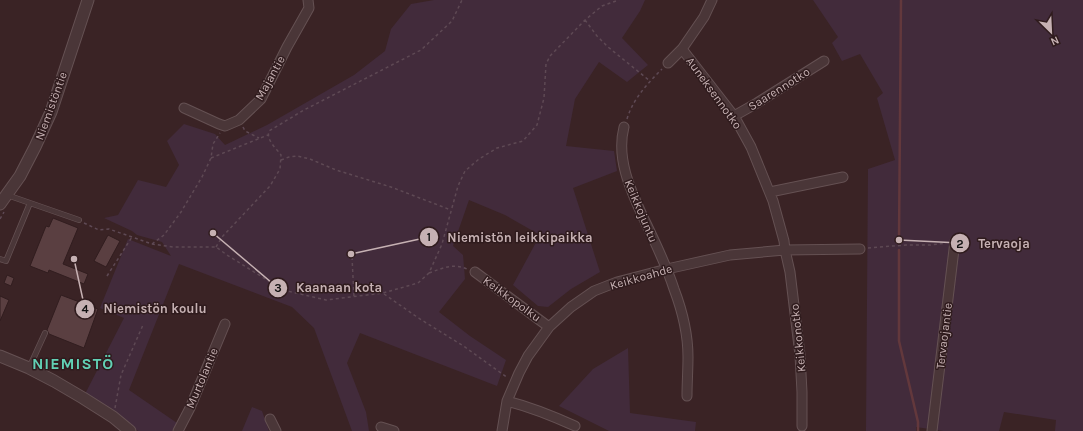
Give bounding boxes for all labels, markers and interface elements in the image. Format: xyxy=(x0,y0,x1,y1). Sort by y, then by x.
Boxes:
north arrow xyxy=(1031,12,1071,52)
text: N xyxy=(1049,33,1061,48)
street label: Majantie xyxy=(252,53,288,103)
street label: Auneksennotko xyxy=(683,54,745,132)
street label: Saarennotko xyxy=(746,65,812,113)
street label: Niemistöntie xyxy=(32,70,70,142)
street label: Keikkojuntu xyxy=(621,177,661,245)
callout: Niemistön leikkipaikka xyxy=(419,225,600,250)
text: 1 xyxy=(427,230,431,244)
text: Niemistön leikkipaikka xyxy=(447,230,593,245)
callout: Tervaoja xyxy=(950,231,1038,256)
text: Tervaoja xyxy=(978,236,1030,251)
text: 2 xyxy=(956,237,964,251)
street label: Keikkoahde xyxy=(608,261,674,293)
street label: Keikkopolku xyxy=(480,273,544,325)
callout: Kaanaan kota xyxy=(268,275,390,300)
text: Kaanaan kota xyxy=(296,280,382,295)
text: 3 xyxy=(274,281,282,295)
callout: Niemistön koulu xyxy=(75,296,214,321)
text: Niemistön koulu xyxy=(103,301,207,316)
text: 4 xyxy=(81,302,89,316)
street label: Tervaojantie xyxy=(933,302,955,370)
street label: Keikkonotko xyxy=(787,303,809,373)
street label: Murtolantie xyxy=(183,346,221,410)
district label: NIEMISTÖ xyxy=(32,354,114,373)

